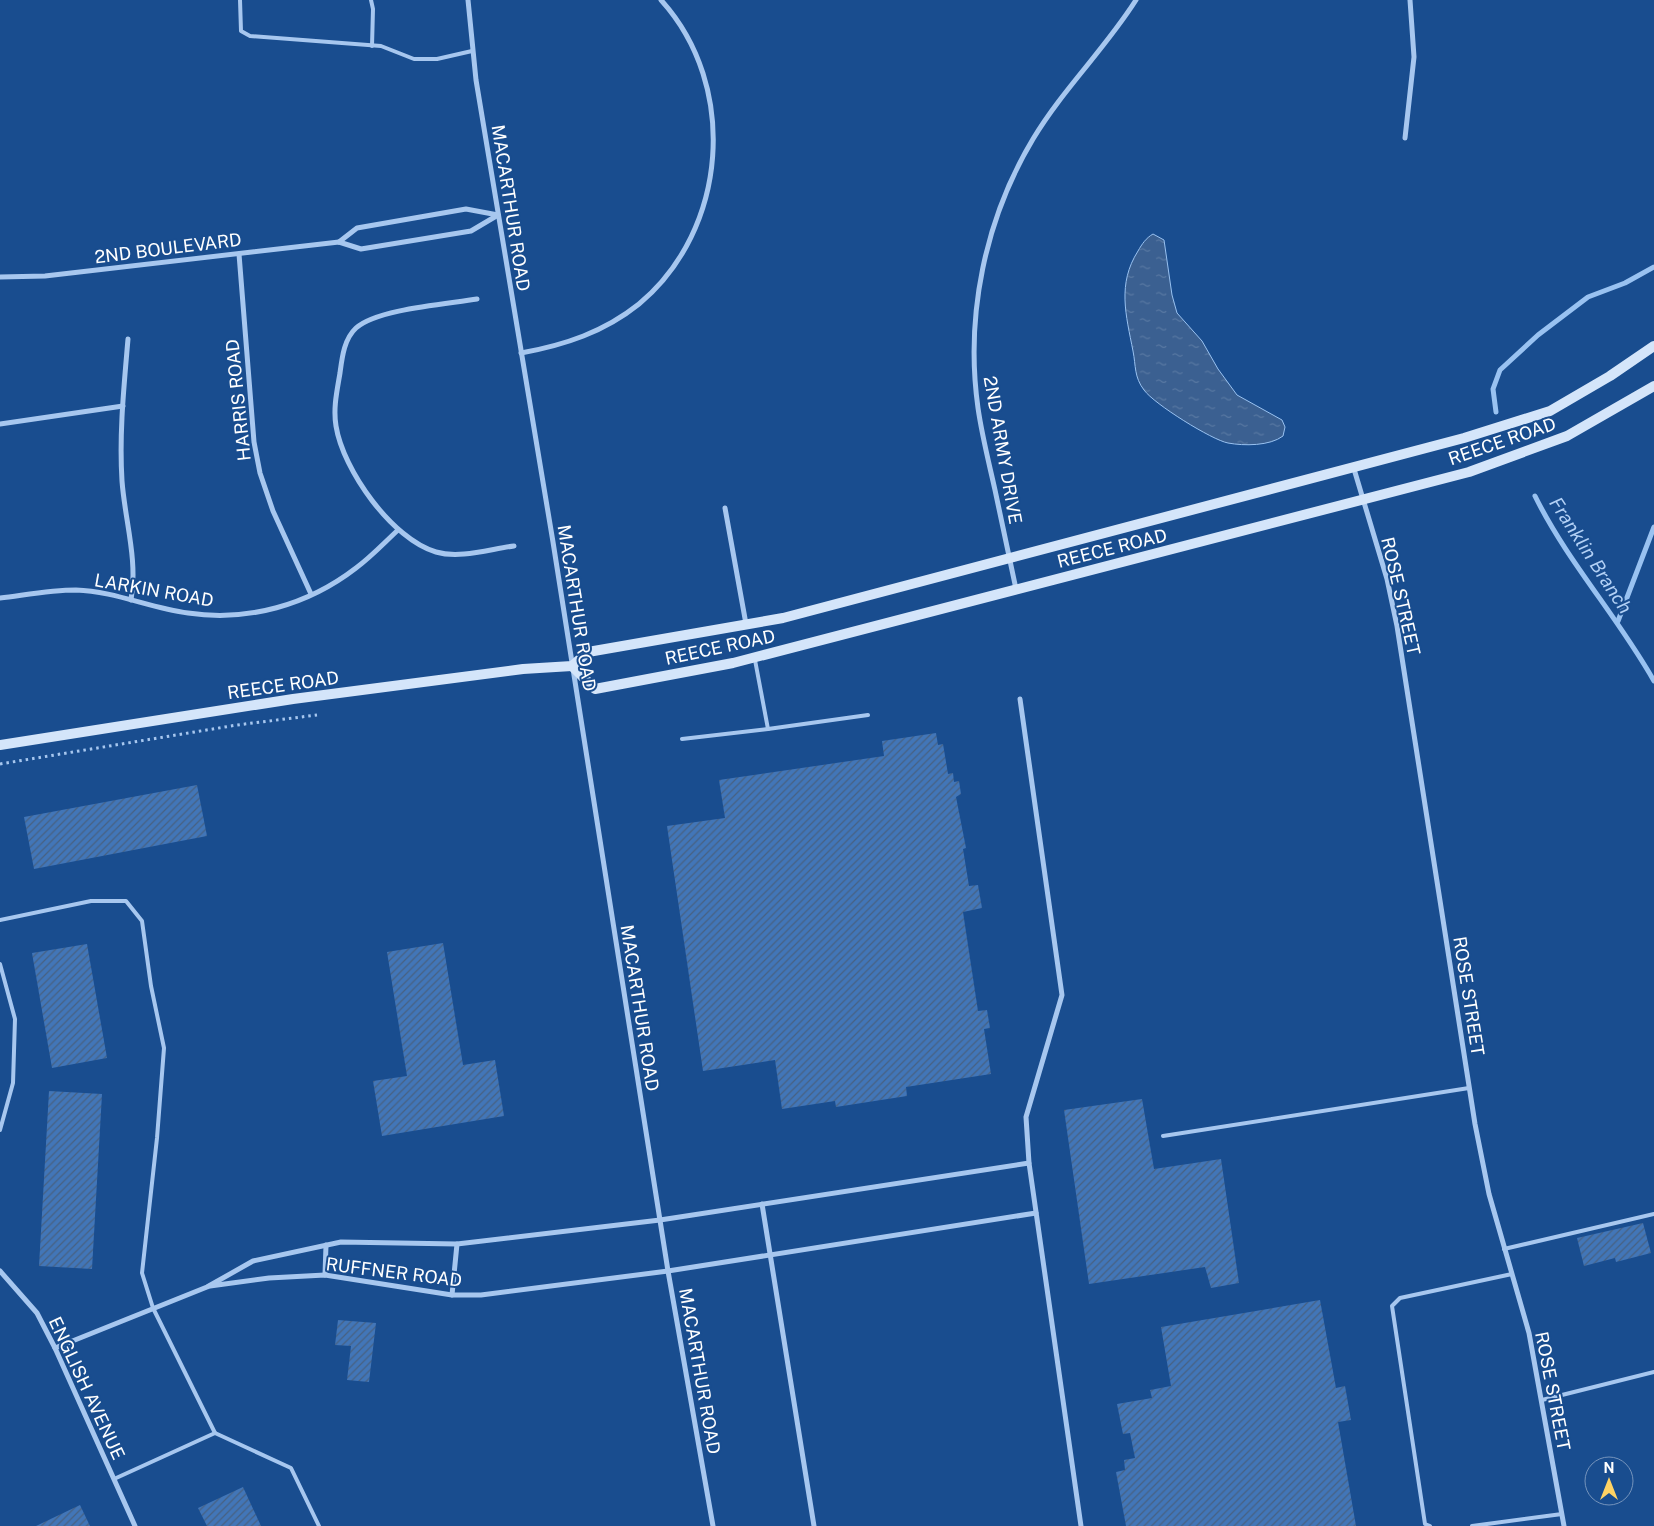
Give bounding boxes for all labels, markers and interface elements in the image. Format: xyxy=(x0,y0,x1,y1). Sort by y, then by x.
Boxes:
street label: MACARTHUR ROAD xyxy=(487,123,535,293)
street label: 2ND BOULEVARD xyxy=(93,229,243,267)
street label: HARRIS ROAD xyxy=(221,338,255,462)
street label: 2ND ARMY DRIVE xyxy=(980,374,1026,526)
street label: REECE ROAD xyxy=(1445,413,1559,469)
water label: Franklin Branch xyxy=(1545,493,1637,617)
street label: MACARTHUR ROAD xyxy=(553,523,601,693)
street label: REECE ROAD xyxy=(1055,524,1169,572)
street label: ROSE STREET xyxy=(1377,535,1425,658)
street label: LARKIN ROAD xyxy=(93,569,215,611)
street label: REECE ROAD xyxy=(663,625,777,669)
street label: REECE ROAD xyxy=(226,667,340,703)
street label: MACARTHUR ROAD xyxy=(616,923,664,1093)
street label: ROSE STREET xyxy=(1449,935,1489,1058)
street label: RUFFNER ROAD xyxy=(325,1253,463,1291)
street label: MACARTHUR ROAD xyxy=(675,1286,725,1456)
street label: ENGLISH AVENUE xyxy=(45,1313,129,1463)
street label: ROSE STREET xyxy=(1531,1330,1575,1453)
north arrow xyxy=(1584,1456,1634,1506)
text: N xyxy=(1604,1460,1614,1476)

